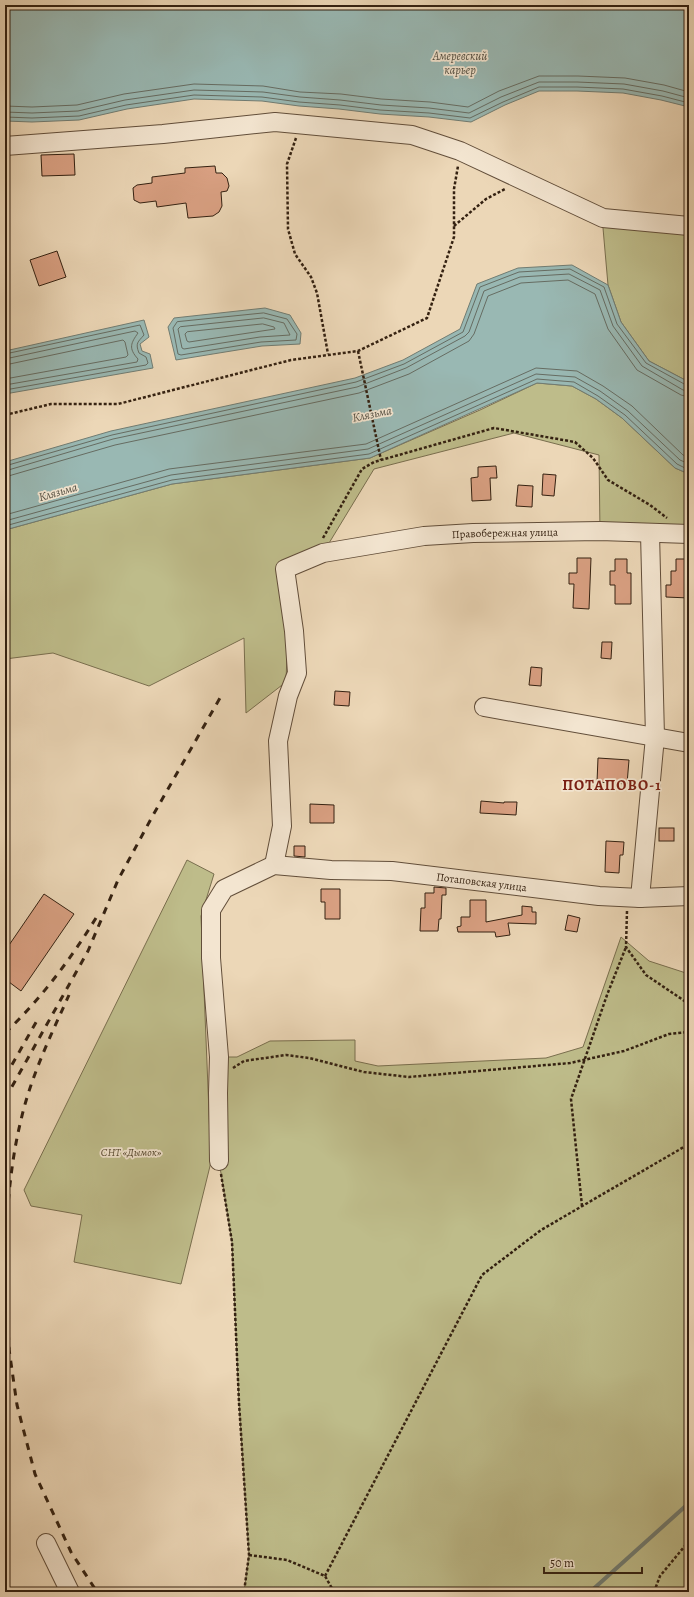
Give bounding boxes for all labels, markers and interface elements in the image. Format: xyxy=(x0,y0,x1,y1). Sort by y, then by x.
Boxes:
water label: Амеревский карьер xyxy=(432,48,487,78)
water label: Клязьма xyxy=(351,402,393,426)
water label: Клязьма xyxy=(37,479,80,505)
street label: Правобережная улица xyxy=(451,524,559,542)
district label: ПОТАПОВО-1 xyxy=(562,775,662,795)
street label: Потаповская улица xyxy=(435,869,529,895)
park label: СНТ «Дымок» xyxy=(101,1145,162,1160)
scale bar xyxy=(544,1549,642,1575)
text: 50 m xyxy=(550,1555,574,1571)

